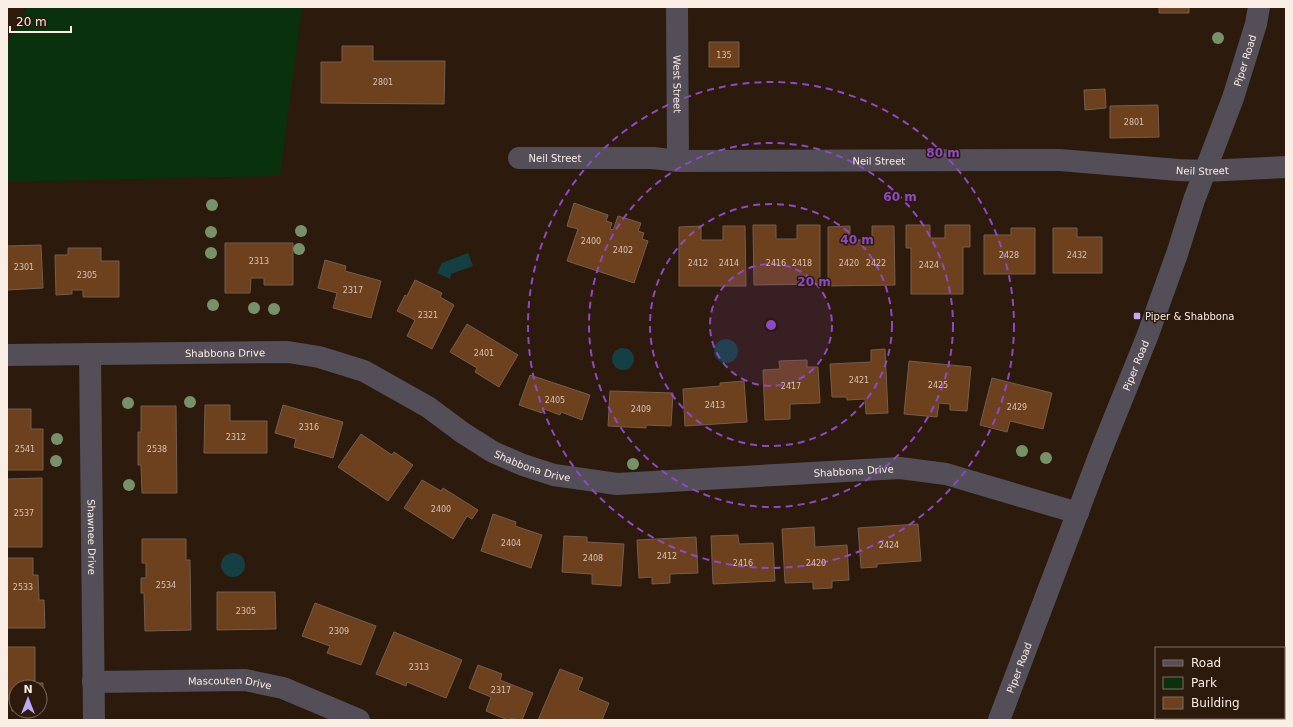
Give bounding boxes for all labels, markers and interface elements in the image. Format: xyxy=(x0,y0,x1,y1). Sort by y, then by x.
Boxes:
scale bar xyxy=(10,8,71,34)
text: 20 m xyxy=(16,15,47,29)
street label: Piper Road xyxy=(1231,33,1258,88)
house number: 135 xyxy=(716,51,732,60)
street label: West Street xyxy=(672,55,683,113)
house number: 2801 xyxy=(373,78,393,87)
house number: 2801 xyxy=(1124,118,1144,127)
text: 80 m xyxy=(926,146,960,160)
street label: Neil Street xyxy=(529,153,581,164)
street label: Neil Street xyxy=(852,155,905,166)
street label: Neil Street xyxy=(1176,164,1229,177)
text: 60 m xyxy=(883,190,917,204)
text: 40 m xyxy=(840,233,874,247)
house number: 2400 xyxy=(581,237,601,246)
house number: 2402 xyxy=(613,246,633,255)
house number: 2428 xyxy=(999,251,1019,260)
house number: 2432 xyxy=(1067,251,1087,260)
house number: 2313 xyxy=(249,257,269,266)
house number: 2412 xyxy=(688,259,708,268)
house number: 2414 xyxy=(719,259,739,268)
house number: 2416 xyxy=(766,259,786,268)
house number: 2418 xyxy=(792,259,812,268)
house number: 2420 xyxy=(839,259,859,268)
house number: 2422 xyxy=(866,259,886,268)
house number: 2424 xyxy=(919,261,939,270)
house number: 2301 xyxy=(14,263,34,272)
house number: 2305 xyxy=(77,271,97,280)
text: 20 m xyxy=(797,275,831,289)
house number: 2317 xyxy=(343,286,363,295)
house number: 2321 xyxy=(418,311,438,320)
marker: Piper & Shabbona xyxy=(1132,311,1142,321)
place label: Piper & Shabbona xyxy=(1145,311,1234,322)
centre of rings xyxy=(764,318,778,332)
street label: Piper Road xyxy=(1120,339,1151,392)
street label: Shabbona Drive xyxy=(185,347,265,359)
house number: 2401 xyxy=(474,349,494,358)
house number: 2421 xyxy=(849,376,869,385)
house number: 2425 xyxy=(928,381,948,390)
house number: 2417 xyxy=(781,382,801,391)
house number: 2405 xyxy=(545,396,565,405)
house number: 2413 xyxy=(705,401,725,410)
house number: 2429 xyxy=(1007,403,1027,412)
house number: 2409 xyxy=(631,405,651,414)
house number: 2316 xyxy=(299,423,319,432)
house number: 2312 xyxy=(226,433,246,442)
house number: 2541 xyxy=(15,445,35,454)
house number: 2538 xyxy=(147,445,167,454)
street label: Shabbona Drive xyxy=(493,448,571,483)
street label: Shabbona Drive xyxy=(813,463,894,478)
street label: Shawnee Drive xyxy=(86,499,98,575)
house number: 2400 xyxy=(431,505,451,514)
house number: 2537 xyxy=(14,509,34,518)
house number: 2404 xyxy=(501,539,521,548)
house number: 2424 xyxy=(879,541,899,550)
house number: 2412 xyxy=(657,552,677,561)
house number: 2408 xyxy=(583,554,603,563)
house number: 2416 xyxy=(733,559,753,568)
house number: 2420 xyxy=(806,559,826,568)
house number: 2534 xyxy=(156,581,176,590)
house number: 2533 xyxy=(13,583,33,592)
house number: 2305 xyxy=(236,607,256,616)
house number: 2309 xyxy=(329,627,349,636)
street label: Piper Road xyxy=(1004,641,1033,695)
legend xyxy=(1155,647,1285,719)
text: Road xyxy=(1191,656,1221,670)
house number: 2313 xyxy=(409,663,429,672)
street label: Mascouten Drive xyxy=(188,674,273,691)
text: Park xyxy=(1191,676,1217,690)
north arrow xyxy=(8,679,48,719)
text: N xyxy=(23,683,33,696)
house number: 2317 xyxy=(491,686,511,695)
text: Building xyxy=(1191,696,1240,710)

